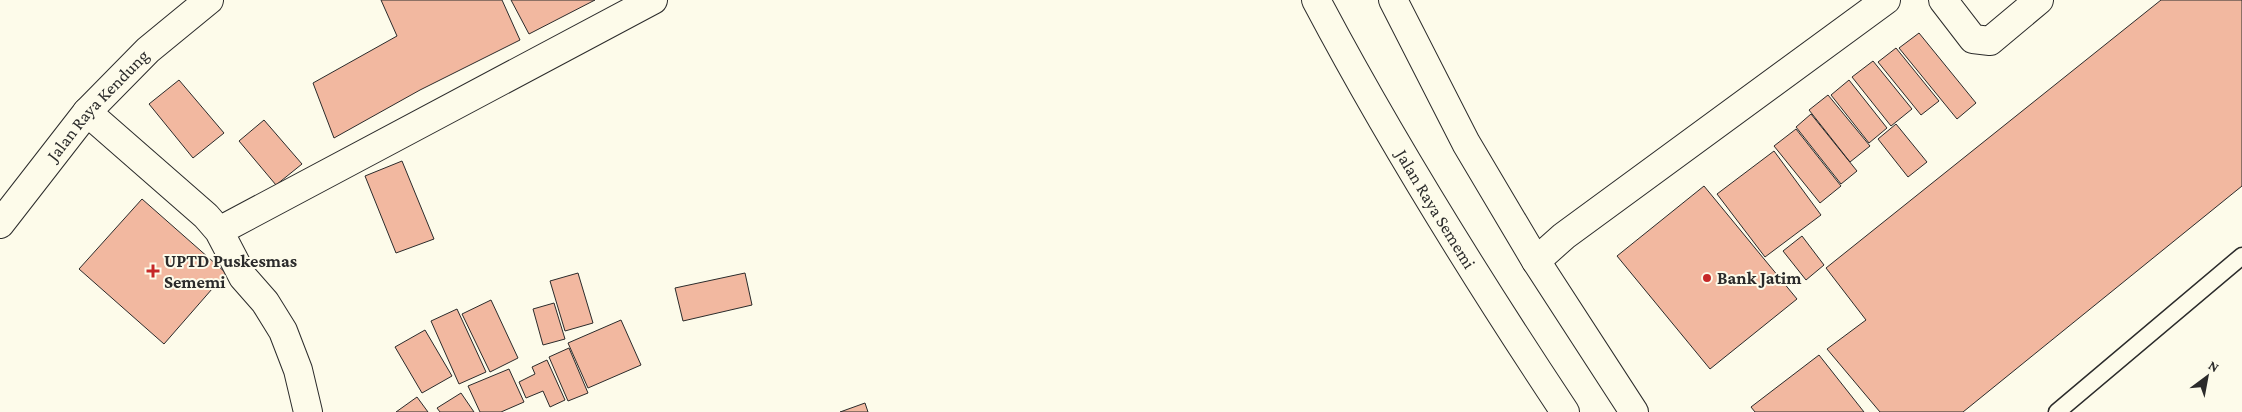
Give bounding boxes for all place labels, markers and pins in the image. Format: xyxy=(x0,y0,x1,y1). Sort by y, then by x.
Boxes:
place label: UPTD Puskesmas Sememi xyxy=(164,251,297,292)
marker: UPTD Puskesmas Sememi xyxy=(146,264,160,278)
place label: Bank Jatim xyxy=(1717,268,1802,288)
marker: Bank Jatim xyxy=(1701,272,1713,284)

